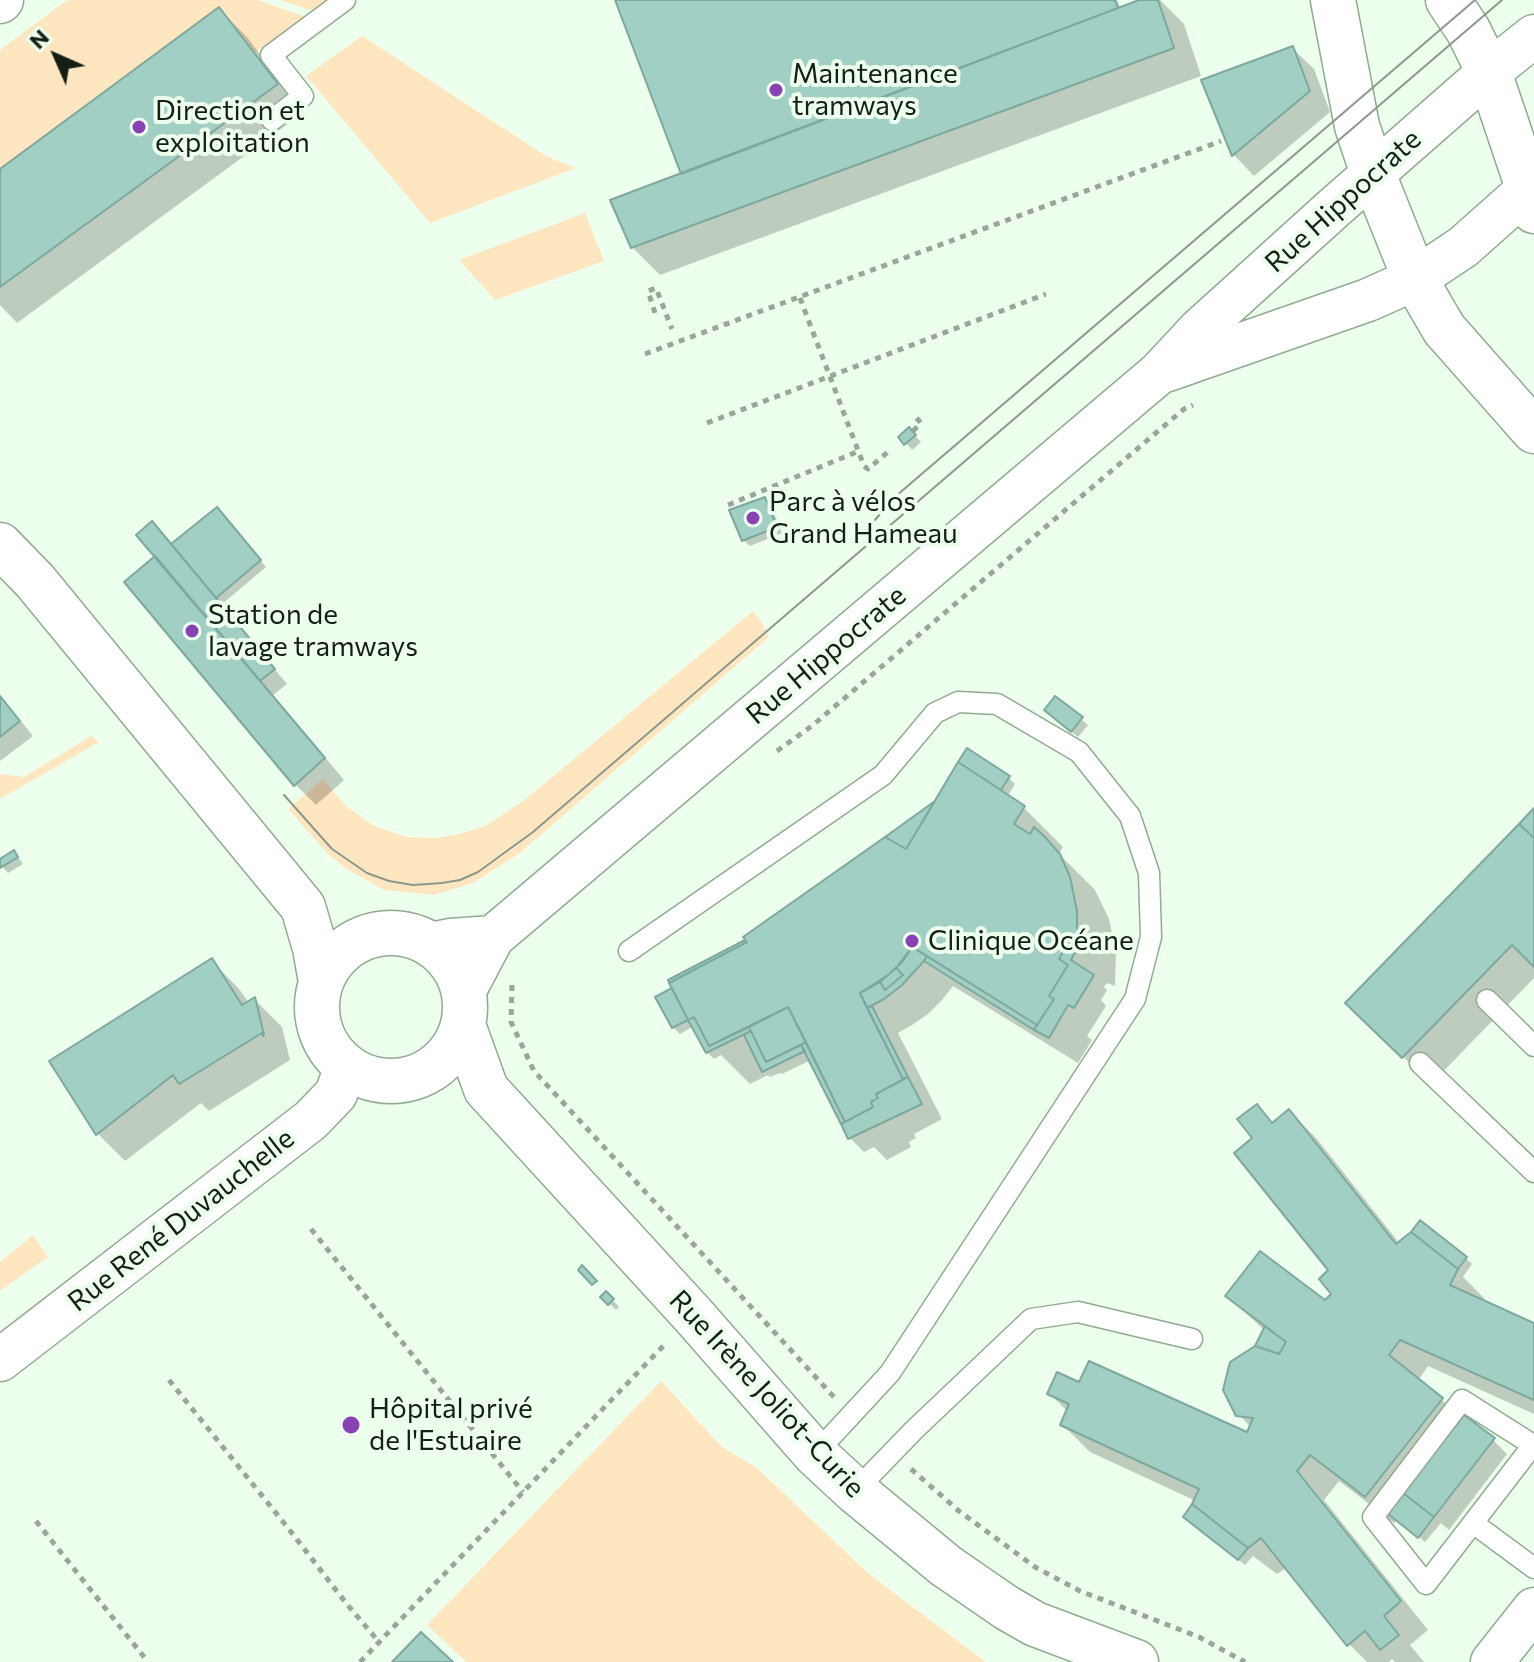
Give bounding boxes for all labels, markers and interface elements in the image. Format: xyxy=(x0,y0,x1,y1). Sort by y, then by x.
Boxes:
north arrow xyxy=(16,16,96,96)
text: N xyxy=(23,23,54,54)
place label: Maintenance tramways xyxy=(792,57,958,123)
marker: Maintenance tramways xyxy=(767,81,785,99)
place label: Direction et exploitation xyxy=(155,94,310,160)
marker: Direction et exploitation xyxy=(130,118,148,136)
street label: Rue Hippocrate xyxy=(1258,122,1428,280)
place label: Parc à vélos Grand Hameau xyxy=(769,485,958,551)
marker: Parc à vélos Grand Hameau xyxy=(744,509,762,527)
street label: Rue Hippocrate xyxy=(739,579,913,731)
place label: Station de lavage tramways xyxy=(208,598,418,664)
marker: Station de lavage tramways xyxy=(183,622,201,640)
place label: Clinique Océane xyxy=(928,924,1134,958)
marker: Clinique Océane xyxy=(903,932,921,950)
street label: Rue René Duvauchelle xyxy=(61,1121,301,1319)
street label: Rue Irène Joliot-Curie xyxy=(662,1284,872,1504)
place label: Hôpital privé de l'Estuaire xyxy=(369,1392,533,1458)
marker: Hôpital privé de l'Estuaire xyxy=(340,1414,362,1436)

